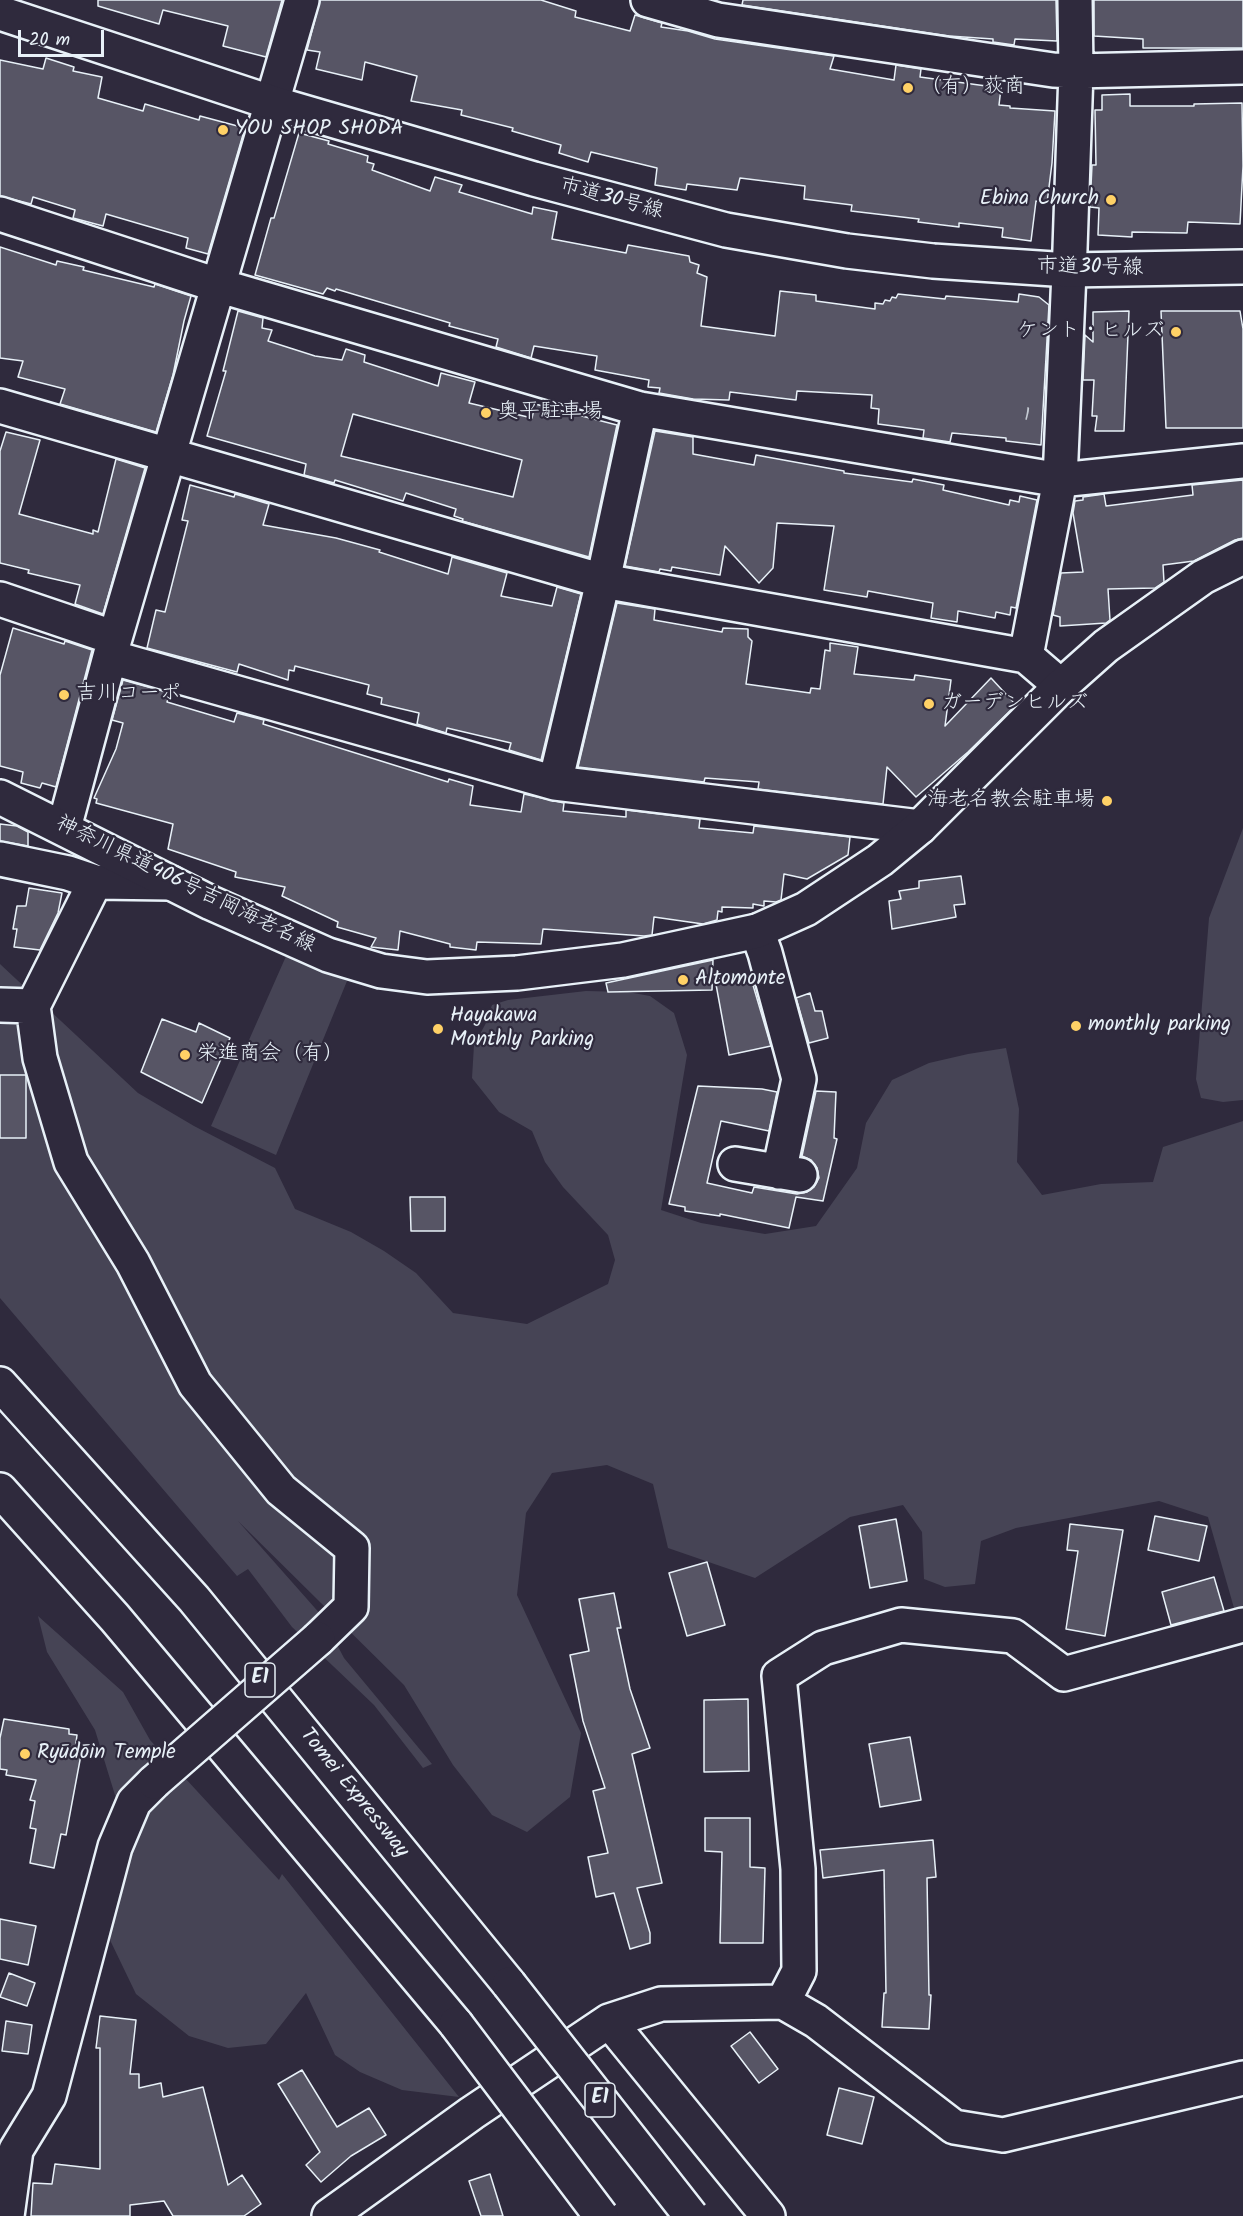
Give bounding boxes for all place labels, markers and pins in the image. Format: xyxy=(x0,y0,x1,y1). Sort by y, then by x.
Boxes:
place label: （有）荻商 xyxy=(920,75,1025,101)
marker: （有）荻商 xyxy=(901,81,915,95)
place label: YOU SHOP SHODA xyxy=(235,117,403,143)
marker: YOU SHOP SHODA xyxy=(216,123,230,137)
place label: Ebina Church xyxy=(980,187,1099,213)
marker: Ebina Church xyxy=(1104,193,1118,207)
place label: ケント・ヒルズ xyxy=(1017,319,1164,345)
marker: ケント・ヒルズ xyxy=(1169,325,1183,339)
place label: 奥平駐車場 xyxy=(498,400,603,426)
marker: 奥平駐車場 xyxy=(479,406,493,420)
place label: 吉川コーポ xyxy=(76,682,181,708)
marker: 吉川コーポ xyxy=(57,688,71,702)
place label: ガーデンヒルズ xyxy=(941,691,1088,717)
marker: ガーデンヒルズ xyxy=(922,697,936,711)
place label: 海老名教会駐車場 xyxy=(927,788,1095,814)
marker: 海老名教会駐車場 xyxy=(1100,794,1114,808)
place label: Altomonte xyxy=(695,967,786,993)
marker: Altomonte xyxy=(676,973,690,987)
place label: Hayakawa Monthly Parking xyxy=(450,1004,594,1054)
place label: monthly parking xyxy=(1088,1013,1231,1039)
marker: monthly parking xyxy=(1069,1019,1083,1033)
marker: Hayakawa Monthly Parking xyxy=(431,1022,445,1036)
place label: 栄進商会（有） xyxy=(197,1042,344,1068)
marker: 栄進商会（有） xyxy=(178,1048,192,1062)
place label: Ryūdōin Temple xyxy=(37,1741,176,1767)
marker: Ryūdōin Temple xyxy=(18,1747,32,1761)

